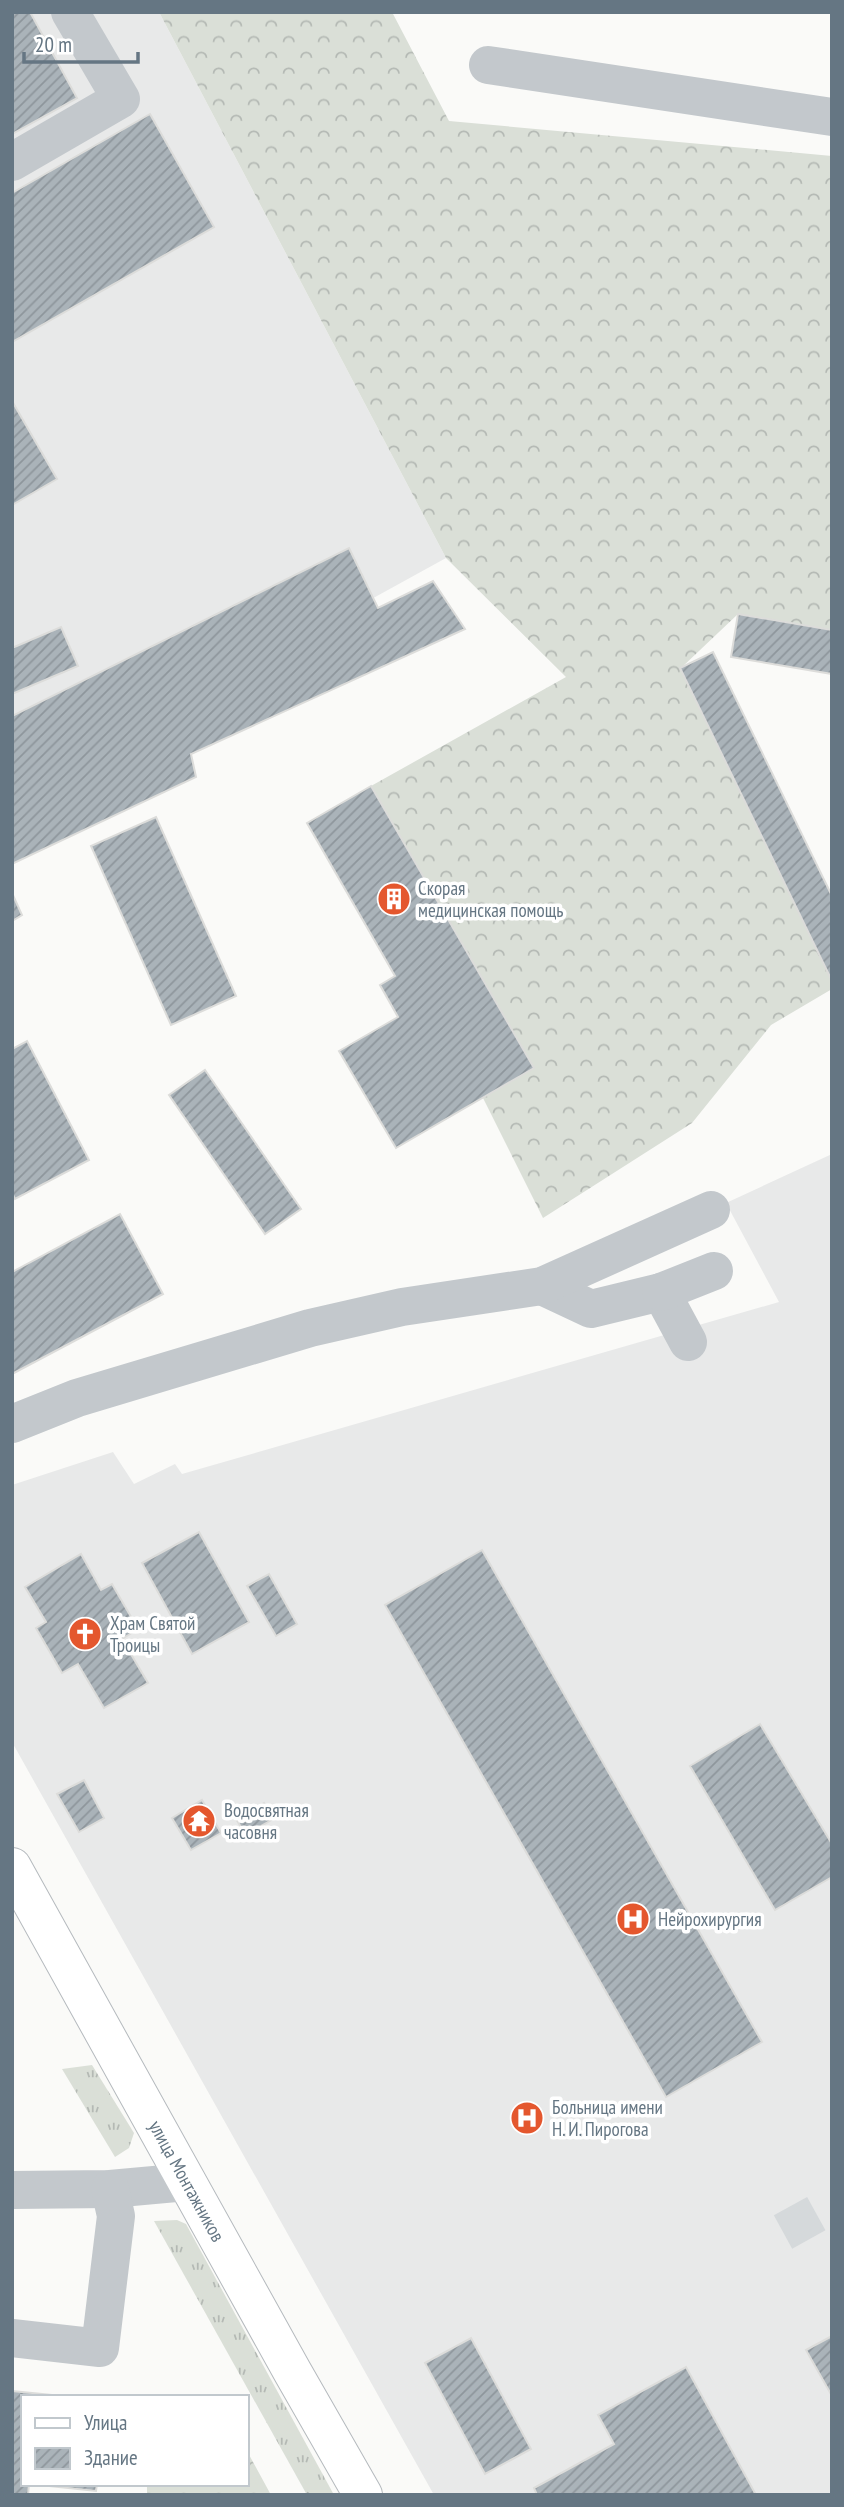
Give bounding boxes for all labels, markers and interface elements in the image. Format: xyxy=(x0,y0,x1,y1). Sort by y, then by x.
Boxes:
scale bar xyxy=(24,21,138,65)
text: 20 m xyxy=(35,31,72,58)
place label: Скорая медицинская помощь xyxy=(418,876,563,922)
building icon: Скорая медицинская помощь xyxy=(375,880,413,918)
place label: Храм Святой Троицы xyxy=(110,1611,195,1657)
church icon: Храм Святой Троицы xyxy=(66,1615,104,1653)
place label: Водосвятная часовня xyxy=(224,1798,309,1844)
temple icon: Водосвятная часовня xyxy=(180,1802,218,1840)
hospital icon: Нейрохирургия xyxy=(614,1900,652,1938)
place label: Нейрохирургия xyxy=(658,1907,762,1931)
place label: Больница имени Н. И. Пирогова xyxy=(552,2095,663,2141)
hospital icon: Больница имени Н. И. Пирогова xyxy=(508,2099,546,2137)
street label: улица Монтажников xyxy=(144,2116,230,2246)
legend xyxy=(21,2395,248,2486)
text: Улица xyxy=(84,2409,127,2436)
text: Здание xyxy=(84,2444,138,2471)

